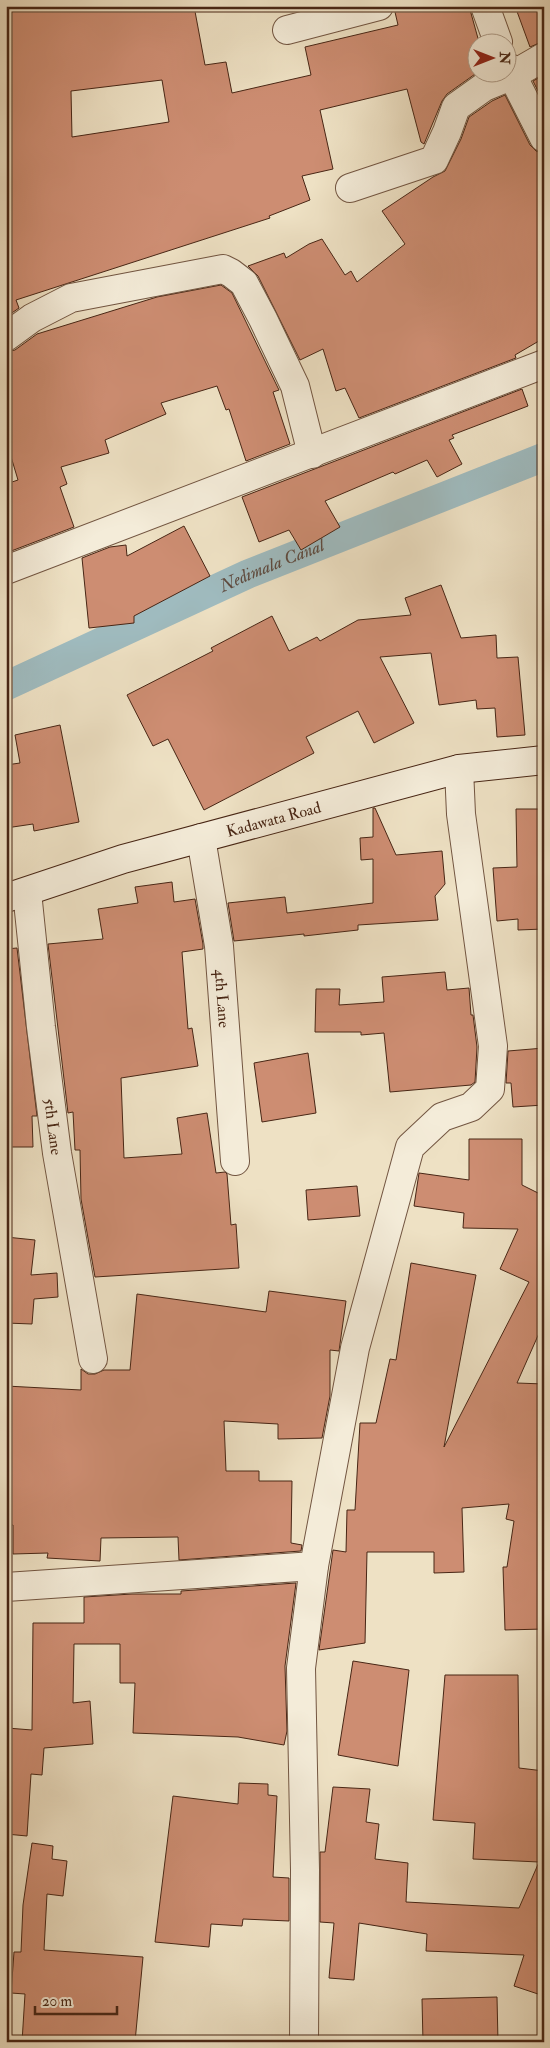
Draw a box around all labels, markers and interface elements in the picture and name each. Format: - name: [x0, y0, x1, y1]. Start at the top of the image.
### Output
- north arrow: [468, 32, 518, 82]
- text: N: [496, 51, 513, 65]
- water label: Nedimala Canal: [215, 533, 329, 598]
- street label: Kadawata Road: [224, 797, 323, 842]
- street label: 4th Lane: [210, 968, 234, 1029]
- street label: 5th Lane: [39, 1097, 66, 1156]
- scale bar: [35, 1983, 118, 2015]
- text: 20 m: [42, 1992, 72, 2011]

